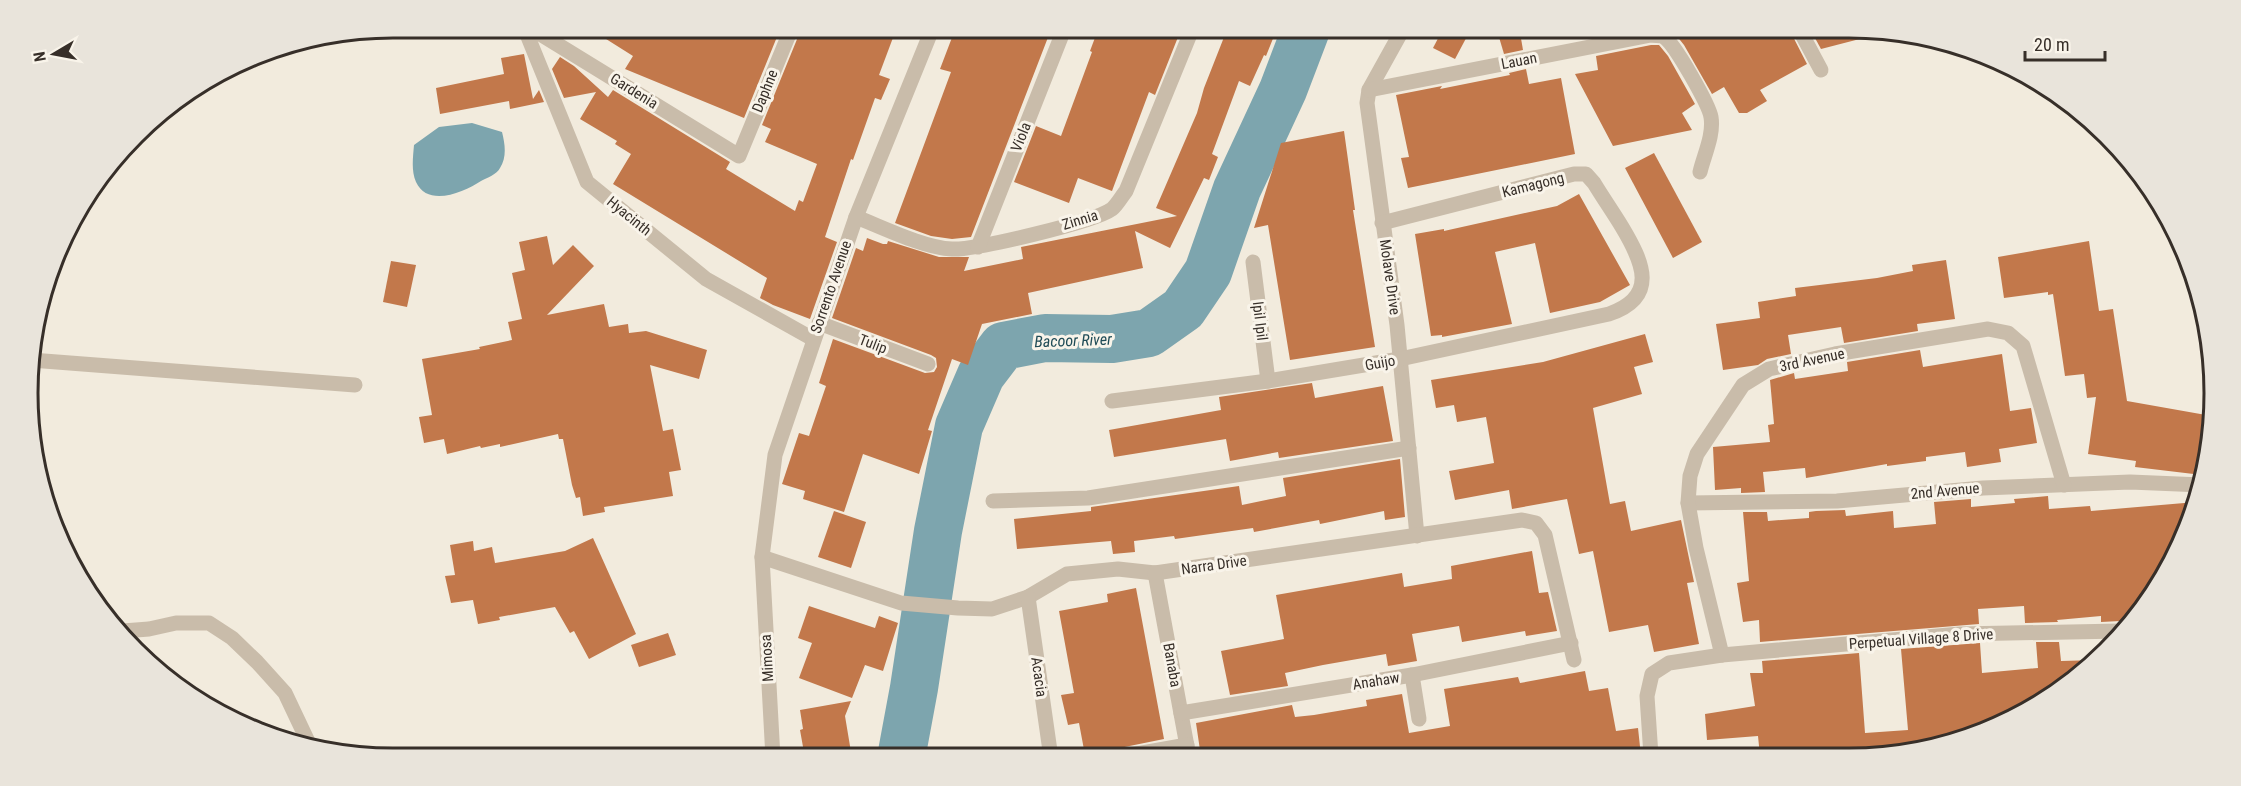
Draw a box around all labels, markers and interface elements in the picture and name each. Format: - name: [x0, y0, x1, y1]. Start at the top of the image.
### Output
- north arrow: [24, 24, 84, 84]
- scale bar: [2025, 24, 2104, 62]
- text: 20 m: [2034, 34, 2069, 55]
- street label: Lauan: [1500, 49, 1538, 73]
- text: N: [30, 50, 50, 63]
- street label: Daphne: [748, 67, 782, 115]
- street label: Gardenia: [607, 69, 661, 113]
- street label: Viola: [1007, 120, 1035, 154]
- street label: Kamagong: [1500, 169, 1566, 201]
- street label: Hyacinth: [603, 193, 655, 239]
- street label: Zinnia: [1060, 206, 1100, 234]
- street label: Sorrento Avenue: [807, 238, 855, 336]
- street label: Molave Drive: [1376, 238, 1404, 316]
- street label: Ipil Ipil: [1249, 300, 1271, 342]
- street label: Tulip: [856, 330, 890, 358]
- water label: Bacoor River: [1034, 330, 1113, 351]
- street label: 3rd Avenue: [1778, 344, 1846, 376]
- street label: Guijo: [1363, 351, 1397, 375]
- street label: 2nd Avenue: [1910, 479, 1980, 503]
- street label: Narra Drive: [1180, 552, 1248, 578]
- street label: Perpetual Village 8 Drive: [1848, 625, 1994, 653]
- street label: Mimosa: [757, 634, 777, 682]
- street label: Banaba: [1159, 642, 1185, 688]
- street label: Acacia: [1027, 656, 1051, 698]
- street label: Anahaw: [1351, 668, 1401, 694]

